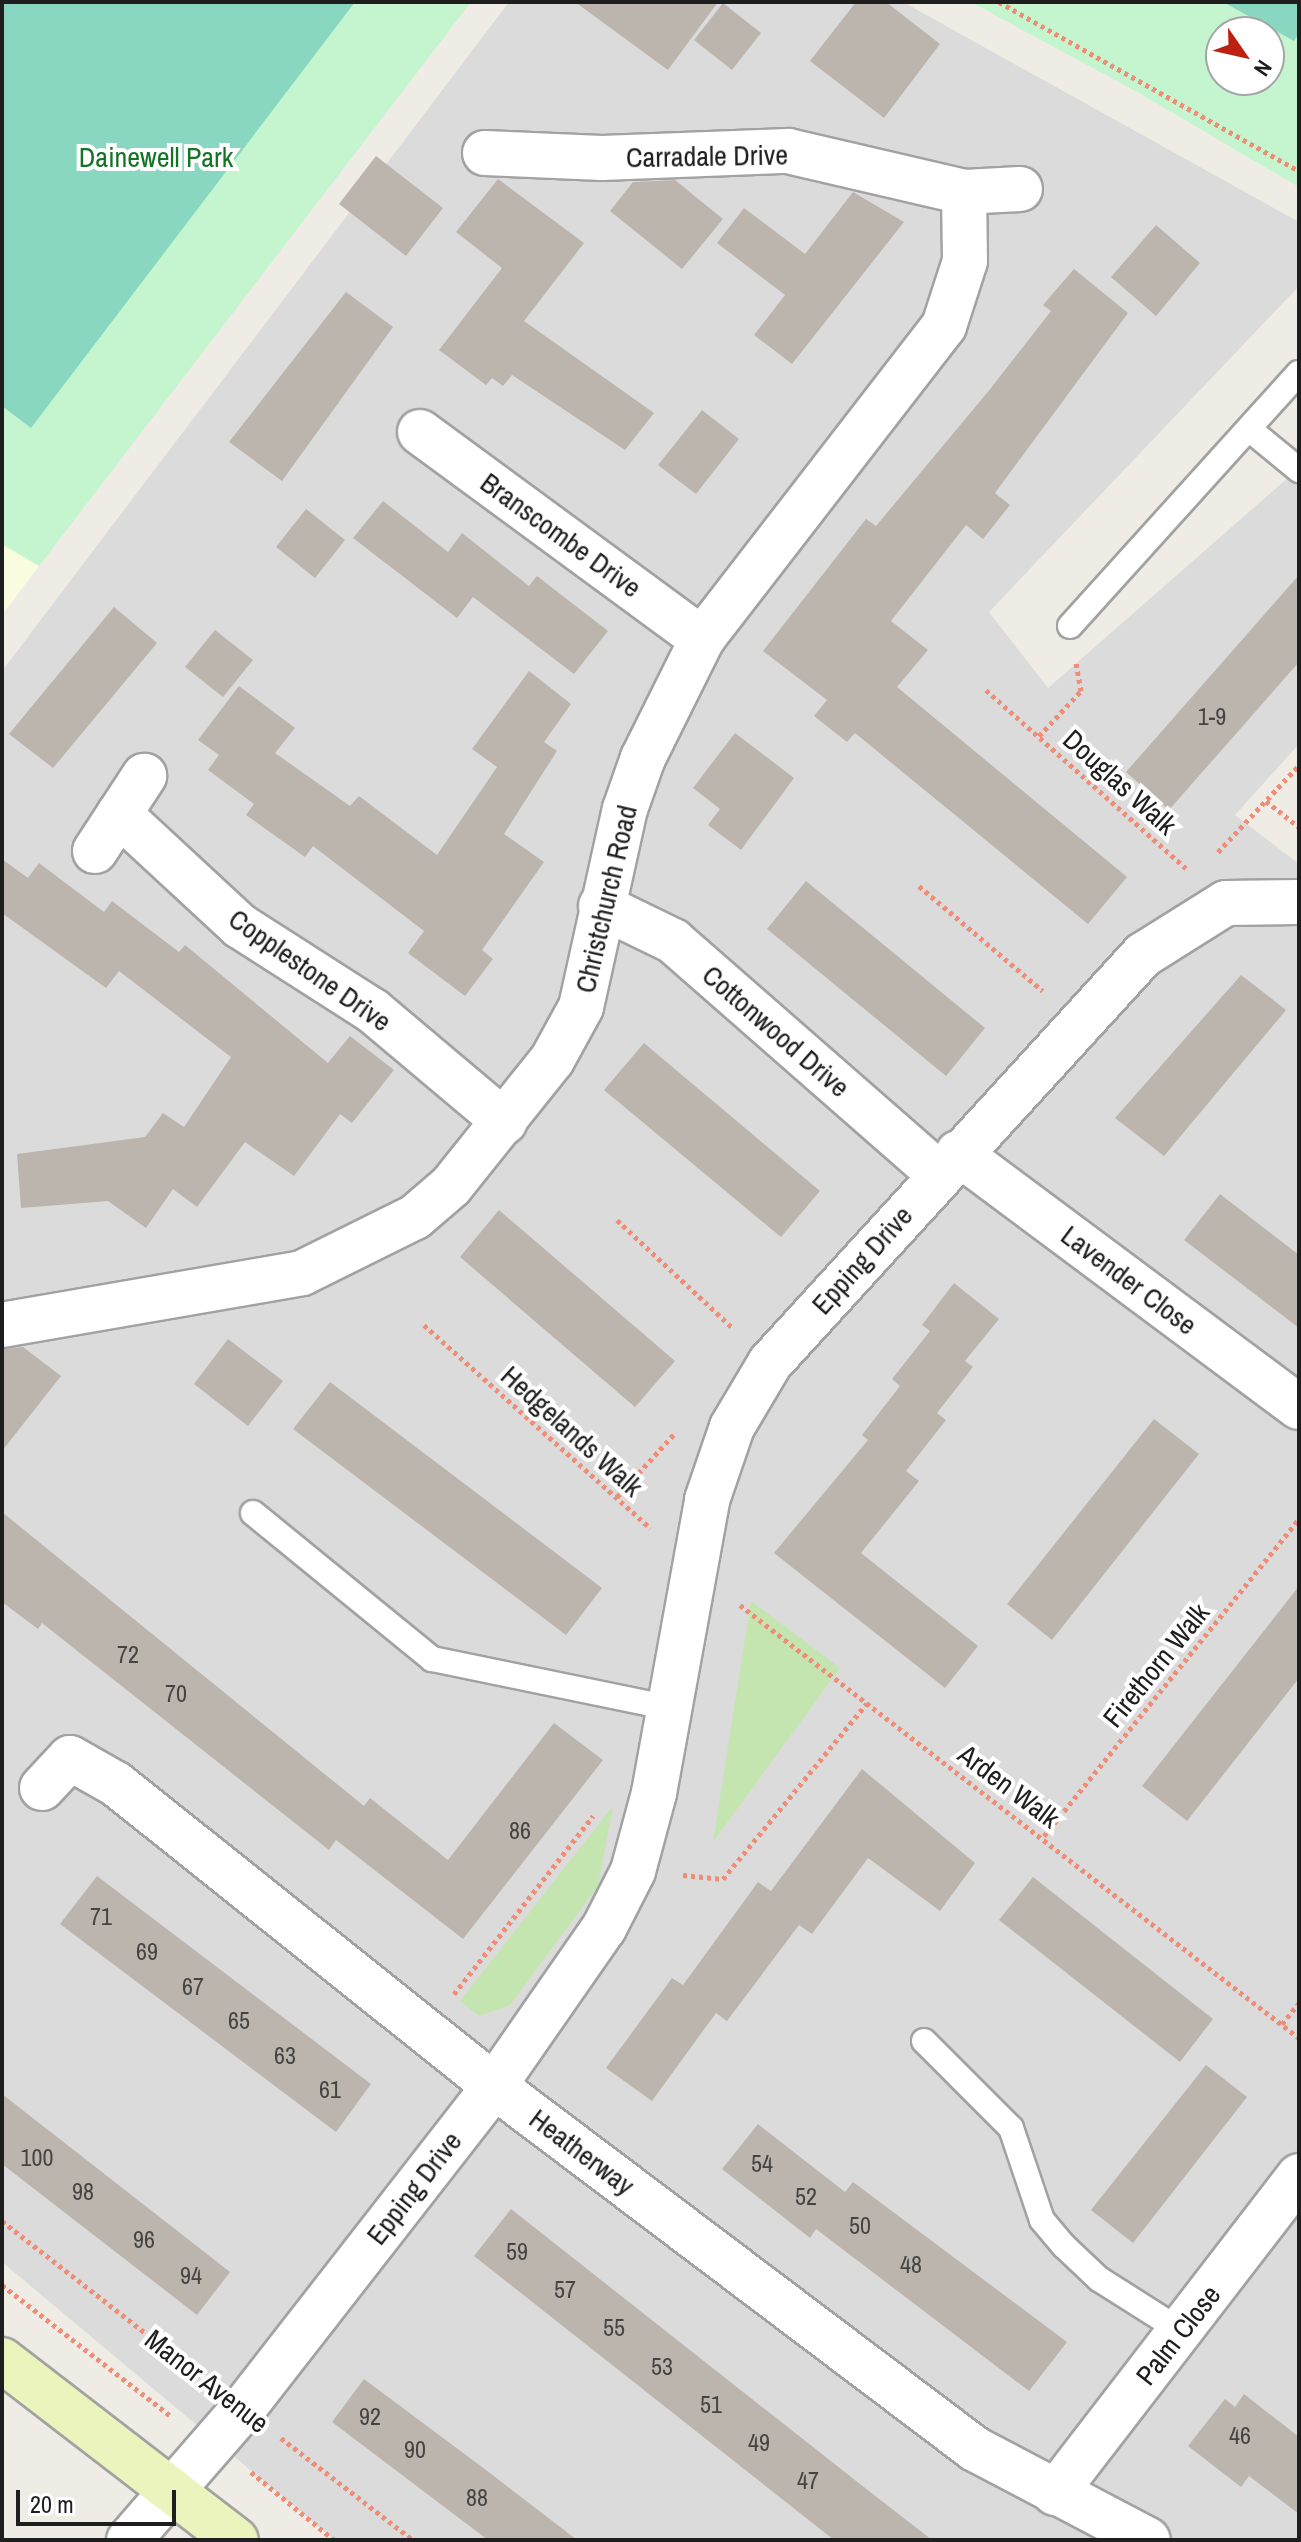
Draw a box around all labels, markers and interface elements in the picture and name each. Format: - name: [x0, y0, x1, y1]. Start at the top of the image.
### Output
- north arrow: [1205, 16, 1285, 96]
- text: N: [1247, 55, 1279, 82]
- street label: Carradale Drive: [626, 138, 788, 174]
- park label: Dainewell Park: [79, 140, 233, 174]
- street label: Branscombe Drive: [474, 466, 648, 604]
- house number: 1-9: [1198, 703, 1226, 731]
- street label: Douglas Walk: [1056, 722, 1184, 842]
- street label: Christchurch Road: [568, 802, 644, 996]
- street label: Copplestone Drive: [222, 902, 398, 1038]
- street label: Cottonwood Drive: [696, 958, 856, 1104]
- street label: Epping Drive: [805, 1199, 919, 1321]
- street label: Lavender Close: [1055, 1218, 1203, 1342]
- street label: Hedgelands Walk: [494, 1359, 650, 1503]
- street label: Firethorn Walk: [1096, 1596, 1216, 1734]
- house number: 72: [117, 1641, 139, 1669]
- house number: 70: [165, 1680, 187, 1708]
- street label: Arden Walk: [952, 1737, 1066, 1835]
- house number: 86: [509, 1817, 531, 1845]
- house number: 71: [90, 1903, 112, 1931]
- house number: 69: [136, 1938, 158, 1966]
- house number: 67: [182, 1973, 204, 2001]
- house number: 65: [228, 2007, 250, 2035]
- house number: 63: [274, 2042, 296, 2070]
- house number: 61: [319, 2076, 341, 2104]
- street label: Heatherway: [523, 2102, 641, 2202]
- street label: Epping Drive: [360, 2125, 468, 2251]
- house number: 100: [21, 2144, 53, 2172]
- house number: 54: [751, 2150, 773, 2178]
- house number: 98: [72, 2178, 94, 2206]
- house number: 52: [795, 2183, 817, 2211]
- house number: 50: [849, 2212, 871, 2240]
- house number: 96: [133, 2226, 155, 2254]
- house number: 59: [506, 2238, 528, 2266]
- house number: 48: [900, 2251, 922, 2279]
- house number: 94: [180, 2262, 202, 2290]
- house number: 57: [554, 2276, 576, 2304]
- street label: Palm Close: [1129, 2278, 1227, 2392]
- house number: 55: [603, 2314, 625, 2342]
- street label: Manor Avenue: [138, 2322, 276, 2440]
- house number: 53: [651, 2353, 673, 2381]
- house number: 51: [700, 2391, 722, 2419]
- house number: 92: [359, 2403, 381, 2431]
- house number: 46: [1229, 2422, 1251, 2450]
- house number: 49: [748, 2429, 770, 2457]
- house number: 90: [404, 2436, 426, 2464]
- house number: 47: [797, 2467, 819, 2495]
- scale bar: [20, 2474, 180, 2524]
- house number: 88: [466, 2484, 488, 2512]
- text: 20 m: [30, 2488, 74, 2520]

